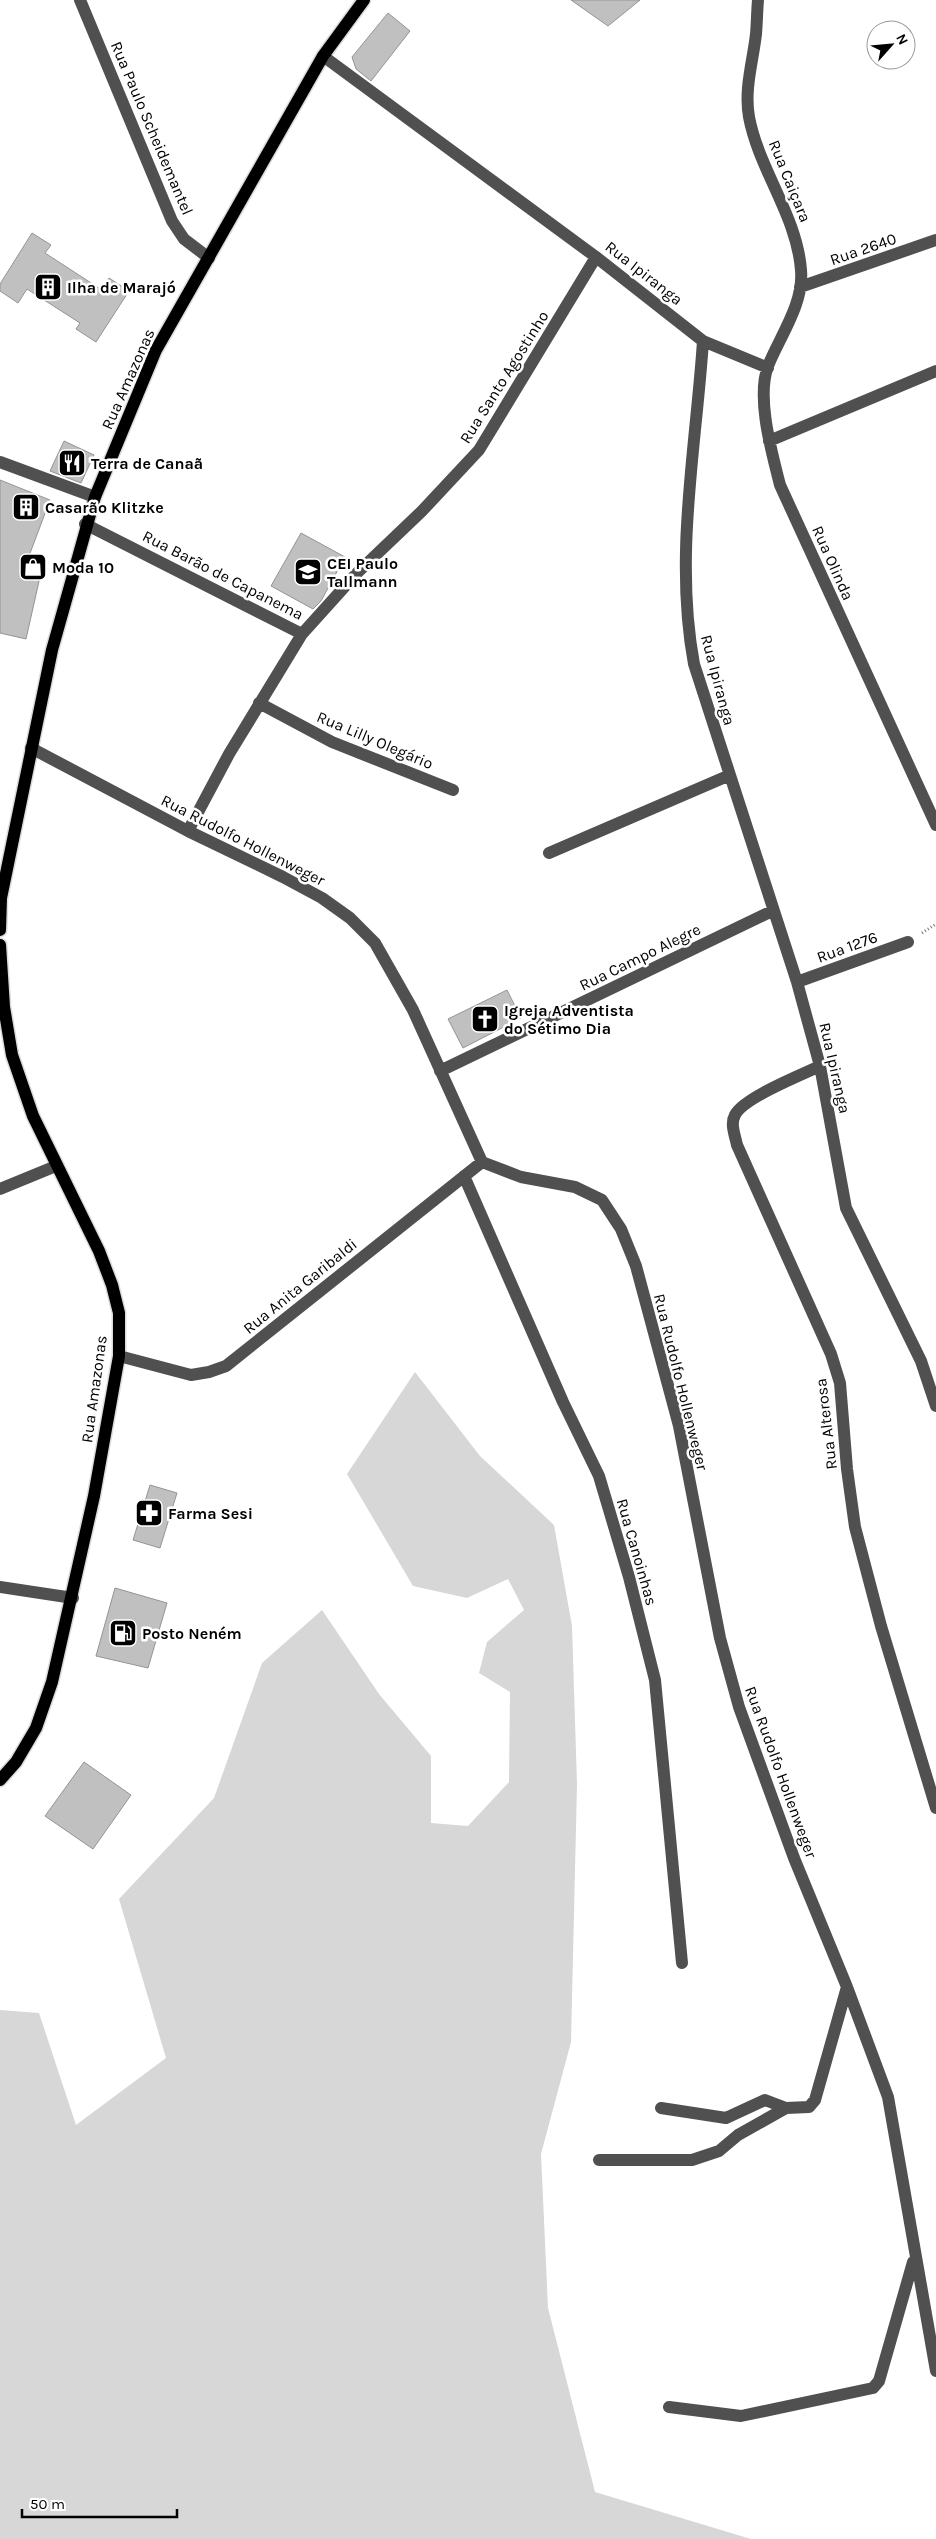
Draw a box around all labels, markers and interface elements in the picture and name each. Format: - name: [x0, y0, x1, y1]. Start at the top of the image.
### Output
- north arrow: [866, 20, 916, 70]
- text: N: [892, 31, 912, 48]
- street label: Rua Paulo Scheidemantel: [107, 38, 197, 218]
- street label: Rua Caiçara: [765, 137, 815, 225]
- street label: Rua 2640: [827, 229, 899, 269]
- street label: Rua Ipiranga: [602, 237, 686, 309]
- building icon: Ilha de Marajó: [33, 272, 63, 302]
- place label: Ilha de Marajó: [67, 278, 176, 297]
- street label: Rua Santo Agostinho: [455, 307, 553, 447]
- street label: Rua Amazonas: [97, 326, 159, 432]
- restaurant icon: Terra de Canaã: [57, 448, 87, 478]
- place label: Terra de Canaã: [91, 454, 203, 473]
- building icon: Casarão Klitzke: [11, 492, 41, 522]
- place label: Casarão Klitzke: [45, 498, 164, 517]
- street label: Rua Olinda: [808, 523, 858, 603]
- street label: Rua Barão de Capanema: [139, 526, 307, 624]
- shop icon: Moda 10: [18, 552, 48, 582]
- place label: CEI Paulo Tallmann: [327, 554, 398, 591]
- school or university icon: CEI Paulo Tallmann: [293, 557, 323, 587]
- place label: Moda 10: [52, 558, 114, 577]
- street label: Rua Ipiranga: [697, 633, 739, 727]
- street label: Rua Lilly Olegário: [314, 707, 436, 773]
- street label: Rua Rudolfo Hollenweger: [158, 790, 328, 890]
- street label: Rua Campo Alegre: [576, 919, 704, 995]
- street label: Rua 1276: [814, 927, 880, 967]
- place label: Igreja Adventista do Sétimo Dia: [504, 1001, 634, 1038]
- church icon: Igreja Adventista do Sétimo Dia: [470, 1004, 500, 1034]
- street label: Rua Ipiranga: [815, 1021, 855, 1115]
- street label: Rua Anita Garibaldi: [239, 1234, 361, 1338]
- street label: Rua Rudolfo Hollenweger: [650, 1292, 712, 1473]
- street label: Rua Amazonas: [77, 1334, 111, 1444]
- street label: Rua Alterosa: [811, 1377, 841, 1471]
- street label: Rua Canoinhas: [613, 1496, 661, 1608]
- pharmacy icon: Farma Sesi: [134, 1498, 164, 1528]
- place label: Farma Sesi: [168, 1504, 253, 1523]
- fuel station icon: Posto Neném: [108, 1618, 138, 1648]
- place label: Posto Neném: [142, 1624, 242, 1643]
- street label: Rua Rudolfo Hollenweger: [741, 1684, 821, 1861]
- scale bar: [22, 2486, 178, 2518]
- text: 50 m: [30, 2495, 65, 2513]

